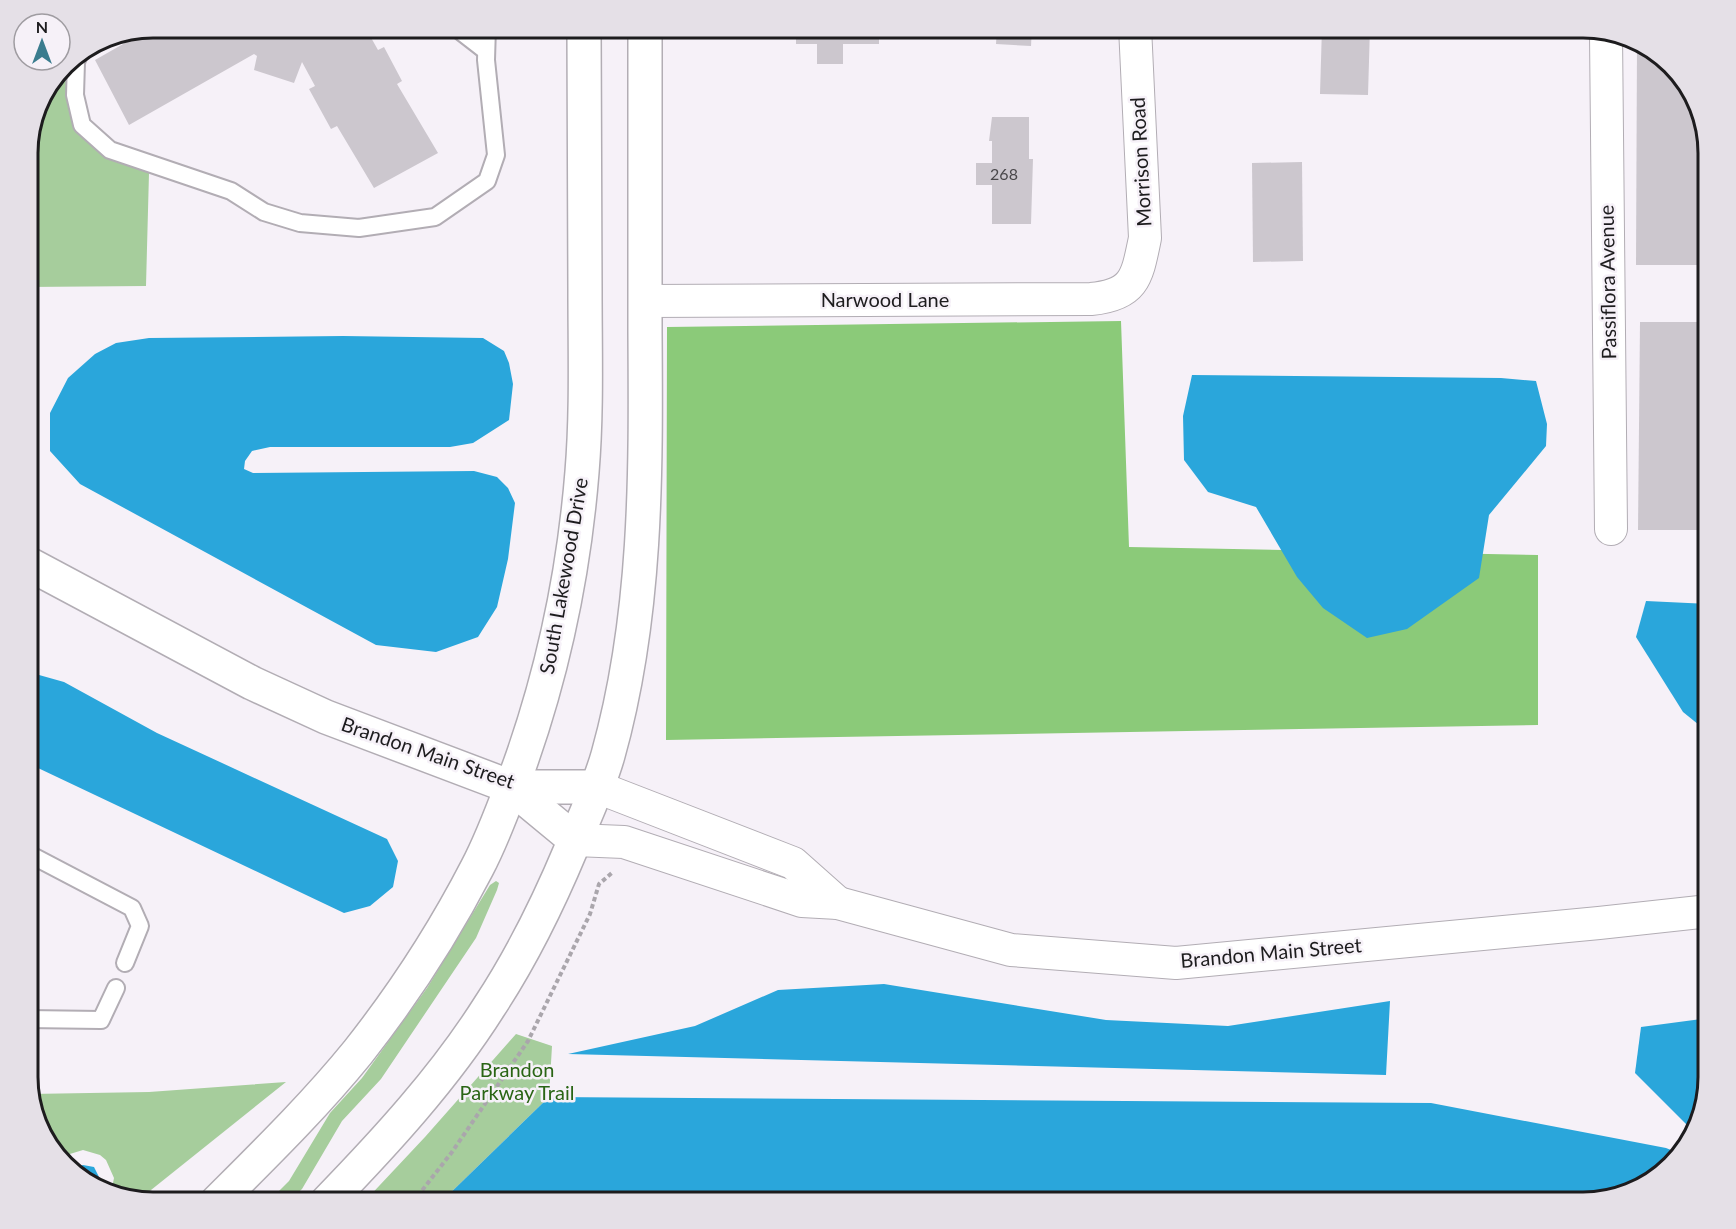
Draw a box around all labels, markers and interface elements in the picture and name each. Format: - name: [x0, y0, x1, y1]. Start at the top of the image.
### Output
- north arrow: [12, 12, 72, 72]
- text: N: [36, 17, 48, 36]
- street label: Morrison Road: [1125, 97, 1155, 227]
- house number: 268: [990, 164, 1018, 183]
- street label: Passiflora Avenue: [1594, 205, 1620, 360]
- street label: Narwood Lane: [821, 287, 949, 311]
- street label: South Lakewood Drive: [534, 476, 592, 676]
- street label: Brandon Main Street: [339, 711, 518, 793]
- street label: Brandon Main Street: [1179, 932, 1362, 972]
- park label: Brandon Parkway Trail: [460, 1057, 574, 1104]

